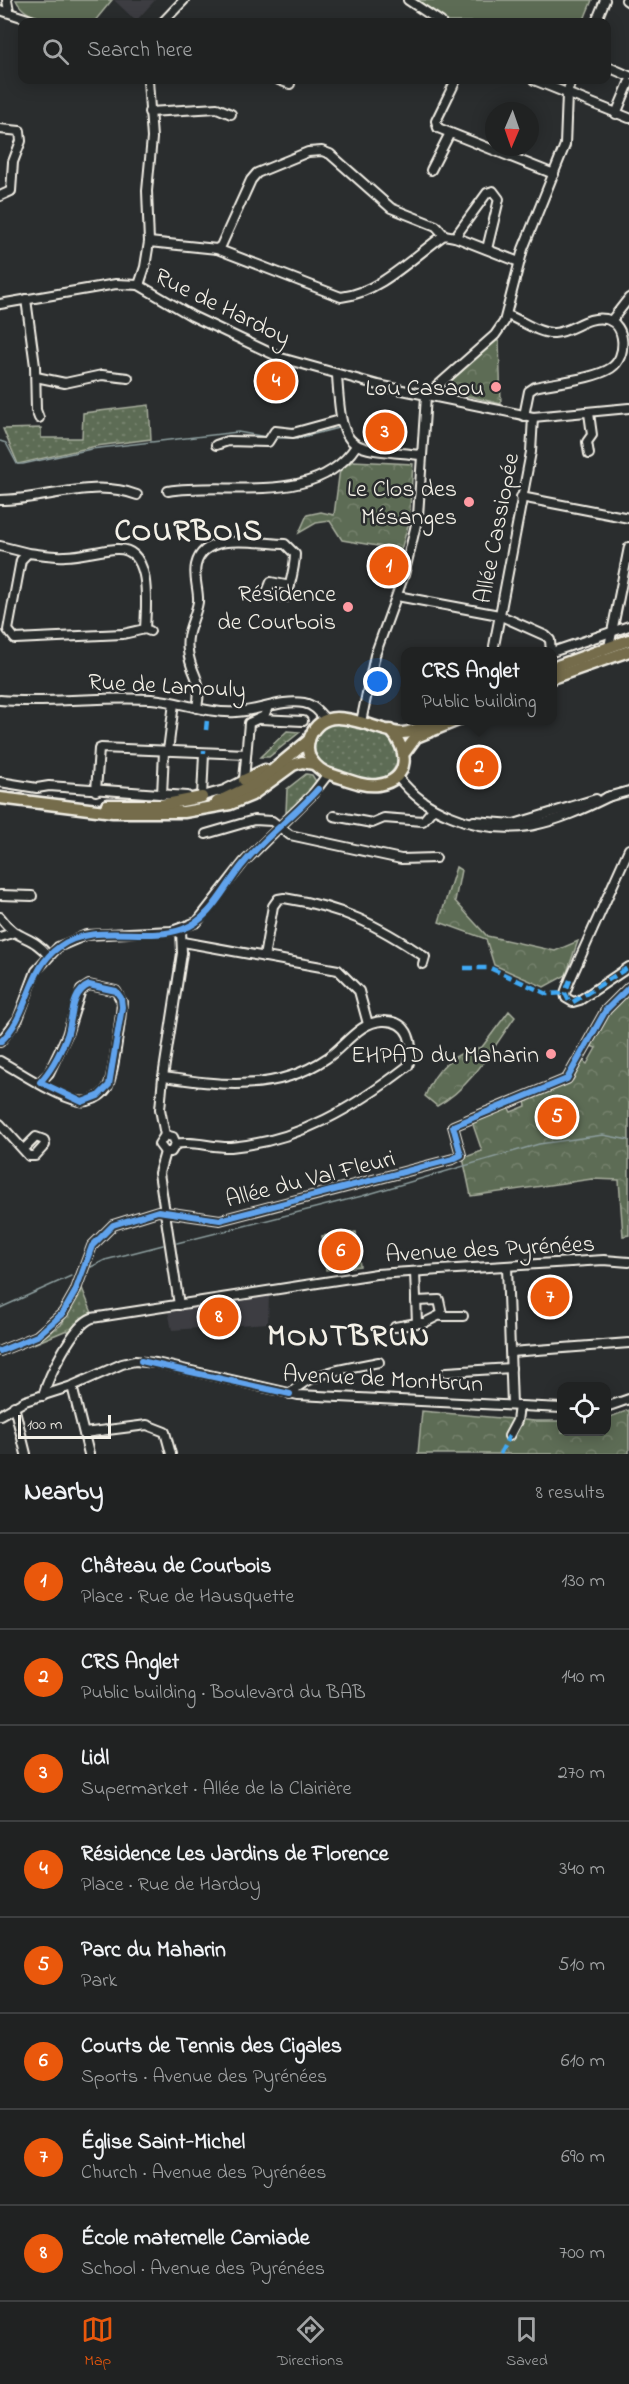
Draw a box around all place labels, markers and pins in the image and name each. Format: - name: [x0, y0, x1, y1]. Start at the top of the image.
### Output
- pin: 4: [256, 358, 296, 404]
- place label: Lou Casaou: [366, 372, 484, 407]
- marker: Lou Casaou: [489, 380, 503, 394]
- pin: 3: [366, 410, 404, 454]
- place label: Le Clos des Mésanges: [347, 473, 457, 536]
- marker: Le Clos des Mésanges: [462, 495, 476, 509]
- pin: 1: [370, 544, 408, 588]
- place label: Résidence de Courbois: [217, 578, 336, 641]
- marker: Résidence de Courbois: [341, 600, 355, 614]
- pin: 2: [460, 744, 498, 789]
- place label: EHPAD du Maharin: [351, 1039, 539, 1074]
- marker: EHPAD du Maharin: [544, 1047, 558, 1061]
- pin: 5: [538, 1094, 576, 1140]
- pin: 6: [322, 1228, 360, 1274]
- pin: 7: [530, 1274, 570, 1320]
- pin: 8: [200, 1294, 238, 1340]

